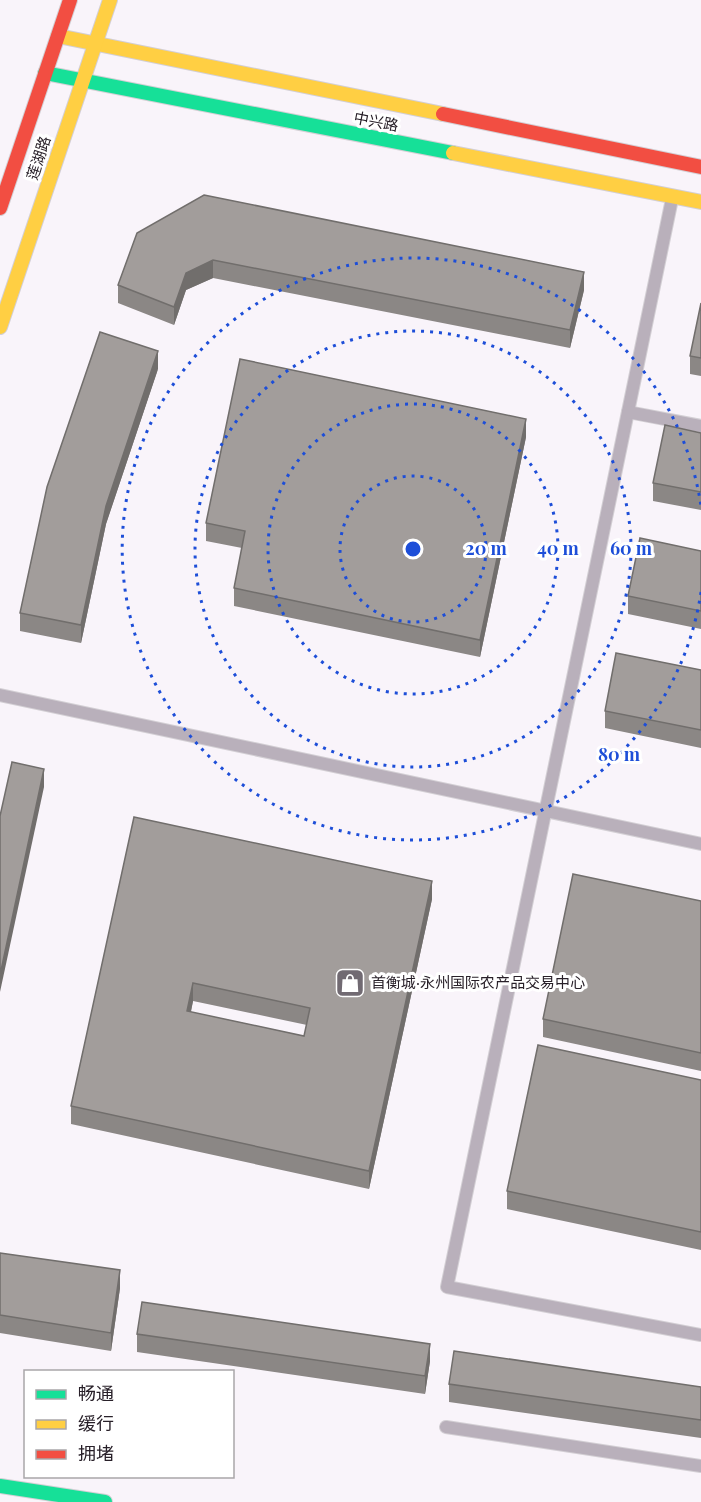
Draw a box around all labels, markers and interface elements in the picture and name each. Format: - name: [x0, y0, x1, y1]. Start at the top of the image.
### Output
- street label: 中兴路: [352, 107, 400, 135]
- street label: 莲湖路: [22, 133, 55, 182]
- text: 20 m: [465, 536, 507, 560]
- text: 40 m: [537, 536, 580, 560]
- text: 60 m: [610, 536, 653, 560]
- centre of rings: [403, 539, 423, 559]
- text: 80 m: [598, 742, 641, 766]
- shop icon: 首衡城·永州国际农产品交易中心: [334, 967, 366, 999]
- place label: 首衡城·永州国际农产品交易中心: [371, 972, 585, 992]
- legend: [24, 1370, 234, 1478]
- text: 畅通: [78, 1381, 114, 1405]
- text: 缓行: [78, 1411, 114, 1435]
- text: 拥堵: [78, 1441, 114, 1465]

